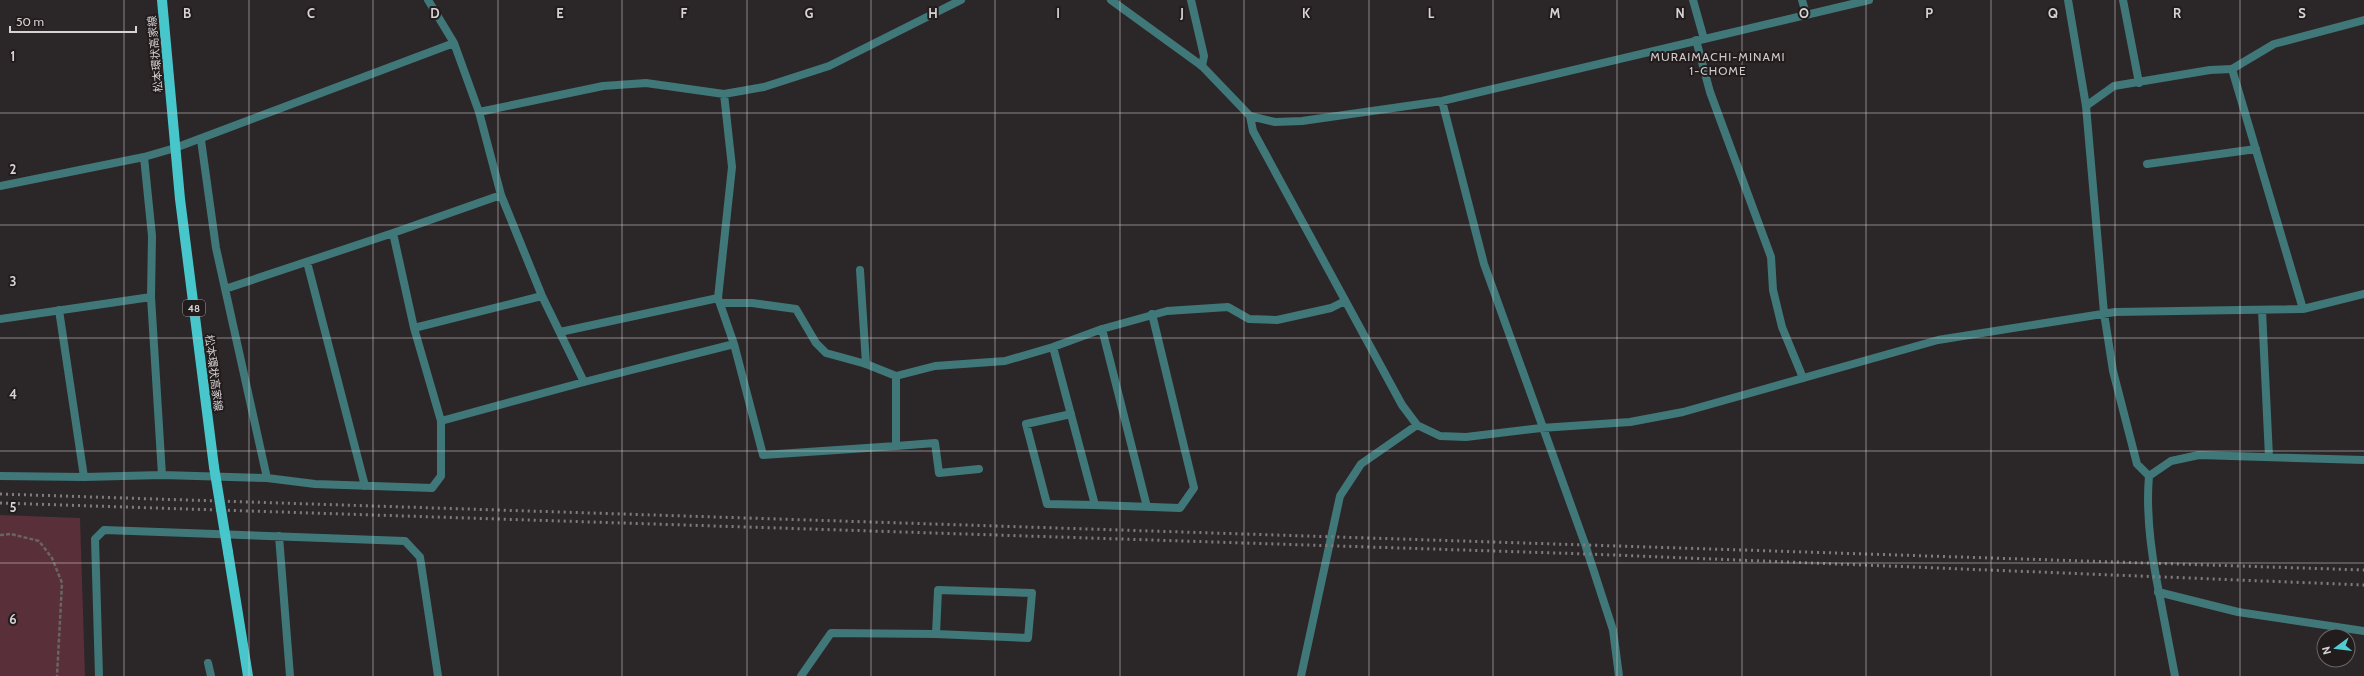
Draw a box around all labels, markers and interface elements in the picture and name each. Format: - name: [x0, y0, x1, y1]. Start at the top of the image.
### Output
- text: B: [183, 5, 191, 21]
- text: C: [307, 5, 315, 21]
- text: D: [430, 5, 440, 21]
- text: E: [556, 5, 564, 21]
- text: F: [681, 5, 688, 21]
- text: G: [805, 5, 814, 21]
- text: H: [928, 5, 938, 21]
- text: I: [1056, 5, 1060, 21]
- text: J: [1179, 5, 1184, 21]
- text: K: [1302, 5, 1311, 21]
- text: L: [1428, 5, 1435, 21]
- text: M: [1550, 5, 1561, 21]
- text: N: [1675, 5, 1685, 21]
- text: O: [1799, 5, 1809, 21]
- text: P: [1925, 5, 1933, 21]
- text: Q: [2048, 5, 2058, 21]
- text: R: [2173, 5, 2181, 21]
- text: S: [2298, 5, 2306, 21]
- scale bar: [10, 8, 136, 34]
- text: 50 m: [16, 14, 44, 29]
- street label: 松本環状高家線: [145, 15, 165, 93]
- text: 1: [11, 48, 15, 64]
- district label: MURAIMACHI-MINAMI 1-CHOME: [1650, 49, 1786, 78]
- text: 2: [10, 161, 17, 177]
- text: 3: [9, 273, 17, 289]
- road number: 48: [183, 300, 205, 316]
- street label: 松本環状高家線: [202, 334, 226, 412]
- text: 4: [9, 386, 17, 402]
- text: 5: [10, 499, 17, 515]
- text: 6: [9, 611, 17, 627]
- north arrow: [2316, 628, 2356, 668]
- text: N: [2319, 645, 2334, 656]

